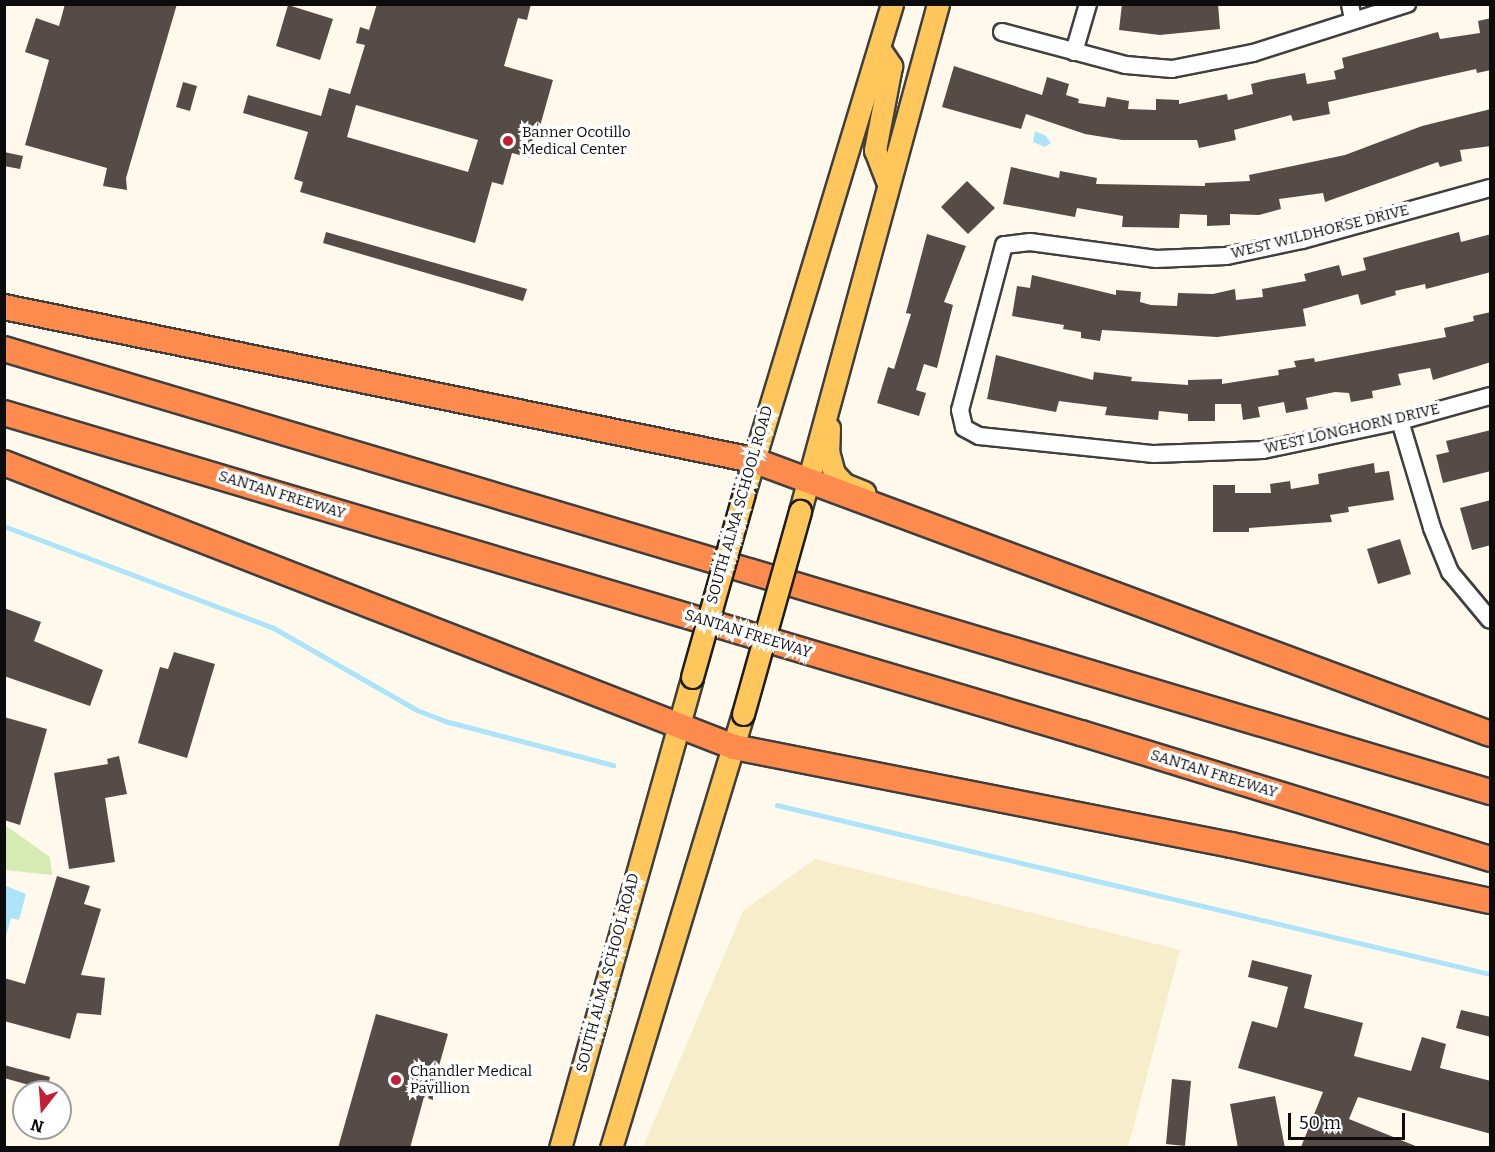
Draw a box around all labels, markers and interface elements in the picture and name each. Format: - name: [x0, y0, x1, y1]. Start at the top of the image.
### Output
- place label: Banner Ocotillo Medical Center: [522, 123, 631, 158]
- marker: Banner Ocotillo Medical Center: [499, 132, 517, 150]
- street label: WEST WILDHORSE DRIVE: [1229, 201, 1411, 263]
- street label: WEST LONGHORN DRIVE: [1263, 400, 1441, 458]
- street label: SOUTH ALMA SCHOOL ROAD: [703, 404, 777, 606]
- street label: SANTAN FREEWAY: [216, 467, 348, 523]
- street label: SANTAN FREEWAY: [682, 606, 814, 662]
- street label: SANTAN FREEWAY: [1148, 746, 1280, 802]
- street label: SOUTH ALMA SCHOOL ROAD: [573, 871, 643, 1075]
- place label: Chandler Medical Pavillion: [410, 1062, 532, 1097]
- marker: Chandler Medical Pavillion: [387, 1071, 405, 1089]
- north arrow: [12, 1080, 72, 1140]
- scale bar: [1291, 1101, 1408, 1139]
- text: 50 m: [1299, 1112, 1341, 1134]
- text: N: [28, 1115, 46, 1137]

